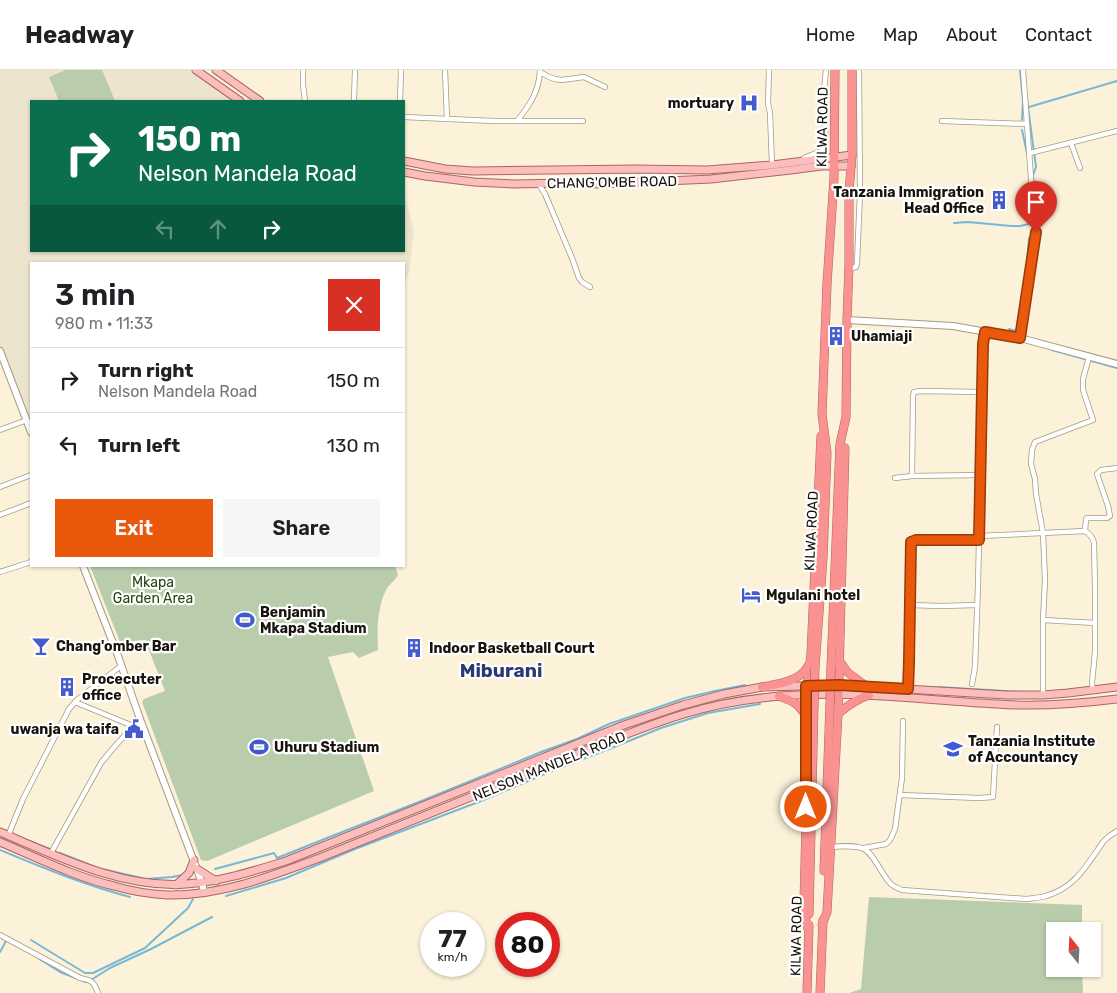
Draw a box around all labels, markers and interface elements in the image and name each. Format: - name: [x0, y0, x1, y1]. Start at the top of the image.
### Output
- text: Headway: [25, 21, 134, 49]
- text: Home: [806, 24, 855, 46]
- text: Map: [883, 24, 918, 46]
- text: About: [946, 24, 997, 46]
- text: Contact: [1025, 24, 1092, 46]
- street label: KILWA ROAD: [813, 87, 832, 167]
- hospital icon: mortuary: [738, 92, 760, 114]
- place label: mortuary: [668, 95, 735, 112]
- text: 150 m: [138, 118, 241, 160]
- icon: right: [55, 120, 120, 185]
- text: Nelson Mandela Road: [138, 160, 357, 187]
- street label: CHANG'OMBE ROAD: [547, 173, 677, 192]
- pin: [1015, 181, 1057, 232]
- place label: Tanzania Immigration Head Office: [833, 184, 984, 217]
- icon: arrive: [1022, 188, 1050, 216]
- building icon: Tanzania Immigration Head Office: [988, 189, 1010, 211]
- icon: left: [151, 215, 179, 243]
- icon: ahead: [204, 215, 232, 243]
- icon: right: [257, 215, 285, 243]
- text: 3 min: [55, 277, 135, 313]
- button: close: [328, 279, 380, 331]
- text: 980 m · 11:33: [55, 314, 153, 333]
- building icon: Uhamiaji: [825, 325, 847, 347]
- place label: Uhamiaji: [851, 328, 912, 345]
- text: Turn right: [98, 359, 193, 382]
- icon: right: [55, 366, 83, 394]
- text: 150 m: [327, 369, 380, 392]
- text: Nelson Mandela Road: [98, 382, 257, 401]
- icon: left: [55, 431, 83, 459]
- text: Turn left: [98, 434, 180, 457]
- text: 130 m: [327, 434, 380, 457]
- street label: KILWA ROAD: [801, 491, 822, 572]
- button: Exit: [55, 499, 213, 557]
- button: Share: [223, 499, 380, 557]
- park label: Mkapa Garden Area: [113, 574, 193, 607]
- hotel icon: Mgulani hotel: [740, 584, 762, 606]
- place label: Mgulani hotel: [766, 587, 860, 604]
- place label: Benjamin Mkapa Stadium: [260, 604, 367, 637]
- sports icon: Benjamin Mkapa Stadium: [234, 609, 256, 631]
- bar icon: Chang'omber Bar: [30, 635, 52, 657]
- building icon: Indoor Basketball Court: [403, 637, 425, 659]
- place label: Chang'omber Bar: [56, 638, 177, 655]
- place label: Indoor Basketball Court: [429, 640, 595, 657]
- district label: Miburani: [460, 659, 542, 682]
- place label: Procecuter office: [82, 671, 162, 704]
- building icon: Procecuter office: [56, 676, 78, 698]
- public building icon: uwanja wa taifa: [123, 718, 145, 740]
- place label: uwanja wa taifa: [10, 721, 119, 738]
- street label: NELSON MANDELA ROAD: [470, 728, 628, 805]
- place label: Tanzania Institute of Accountancy: [968, 733, 1095, 766]
- sports icon: Uhuru Stadium: [248, 736, 270, 758]
- school or university icon: Tanzania Institute of Accountancy: [942, 738, 964, 760]
- place label: Uhuru Stadium: [274, 739, 379, 756]
- position arrow: [779, 780, 831, 832]
- street label: KILWA ROAD: [787, 896, 806, 976]
- speed limit sign: 80: [495, 912, 560, 977]
- north arrow: [1046, 922, 1101, 978]
- map controls: [1046, 922, 1101, 977]
- text: 77: [438, 924, 467, 953]
- text: km/h: [438, 950, 467, 964]

